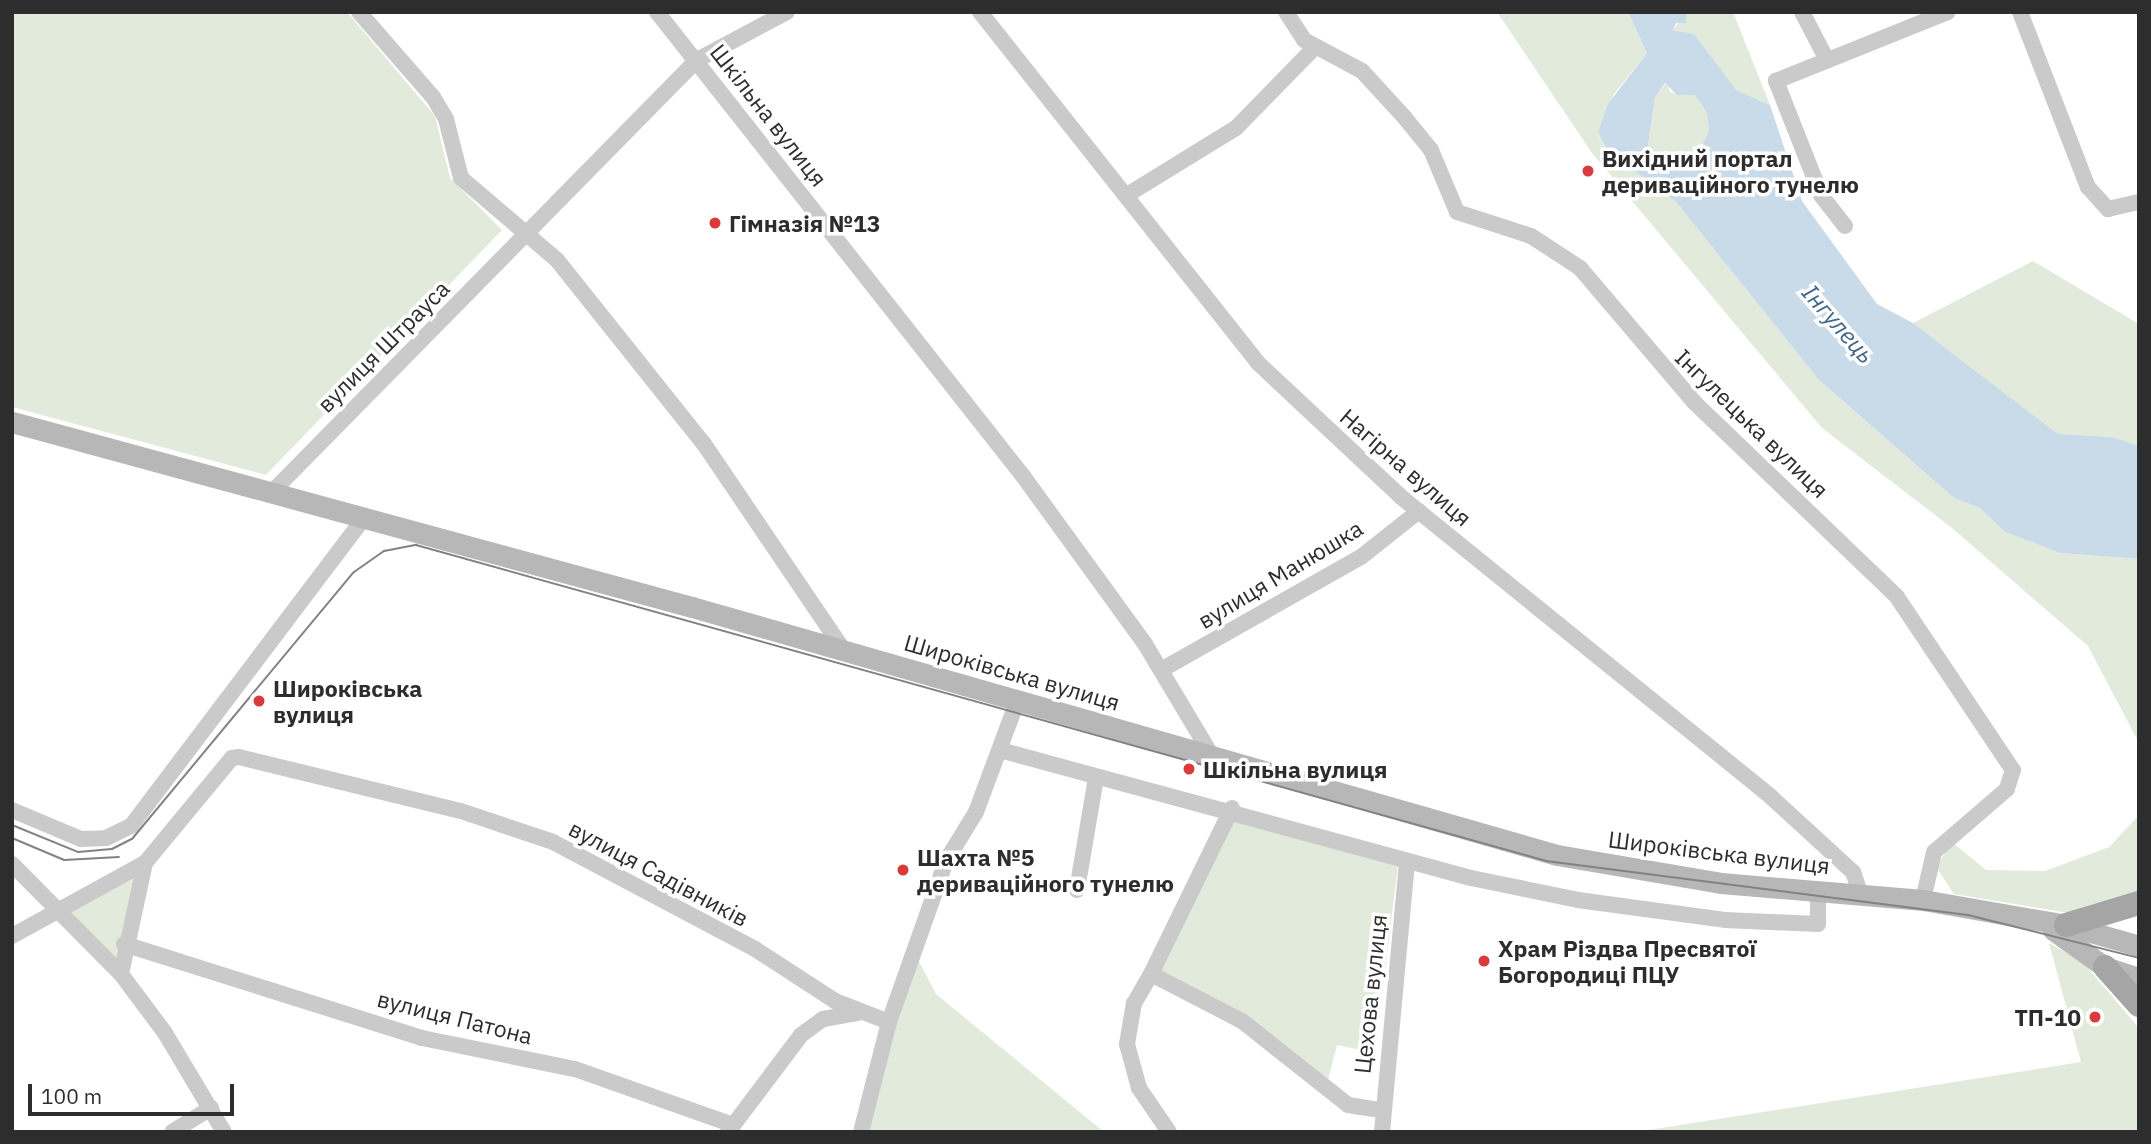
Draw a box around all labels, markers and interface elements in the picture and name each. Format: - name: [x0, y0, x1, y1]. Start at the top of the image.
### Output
- street label: Шкільна вулиця: [705, 38, 833, 192]
- place label: Вихідний портал дериваційного тунелю: [1602, 144, 1859, 198]
- marker: Вихідний портал дериваційного тунелю: [1580, 163, 1596, 179]
- place label: Гімназія №13: [729, 209, 881, 237]
- marker: Гімназія №13: [707, 215, 723, 231]
- street label: вулиця Штрауса: [311, 274, 455, 418]
- water label: Інгулець: [1796, 279, 1880, 369]
- street label: Інгулецька вулиця: [1670, 343, 1834, 503]
- street label: Нагірна вулиця: [1335, 402, 1477, 532]
- street label: вулиця Манюшка: [1193, 514, 1367, 634]
- street label: Широківська вулиця: [901, 628, 1123, 716]
- place label: Широківська вулиця: [273, 674, 422, 728]
- marker: Широківська вулиця: [251, 693, 267, 709]
- place label: Шкільна вулиця: [1203, 755, 1387, 783]
- marker: Шкільна вулиця: [1181, 761, 1197, 777]
- street label: вулиця Садівників: [564, 814, 754, 932]
- street label: Широківська вулиця: [1607, 825, 1831, 879]
- place label: Шахта №5 дериваційного тунелю: [917, 843, 1174, 897]
- marker: Шахта №5 дериваційного тунелю: [895, 862, 911, 878]
- street label: Цехова вулиця: [1348, 913, 1392, 1075]
- place label: Храм Різдва Пресвятої Богородиці ПЦУ: [1498, 934, 1756, 988]
- marker: Храм Різдва Пресвятої Богородиці ПЦУ: [1476, 953, 1492, 969]
- street label: вулиця Патона: [375, 984, 535, 1050]
- place label: ТП-10: [2014, 1003, 2081, 1031]
- marker: ТП-10: [2087, 1009, 2103, 1025]
- scale bar: [32, 1070, 238, 1114]
- text: 100 m: [41, 1082, 102, 1110]

